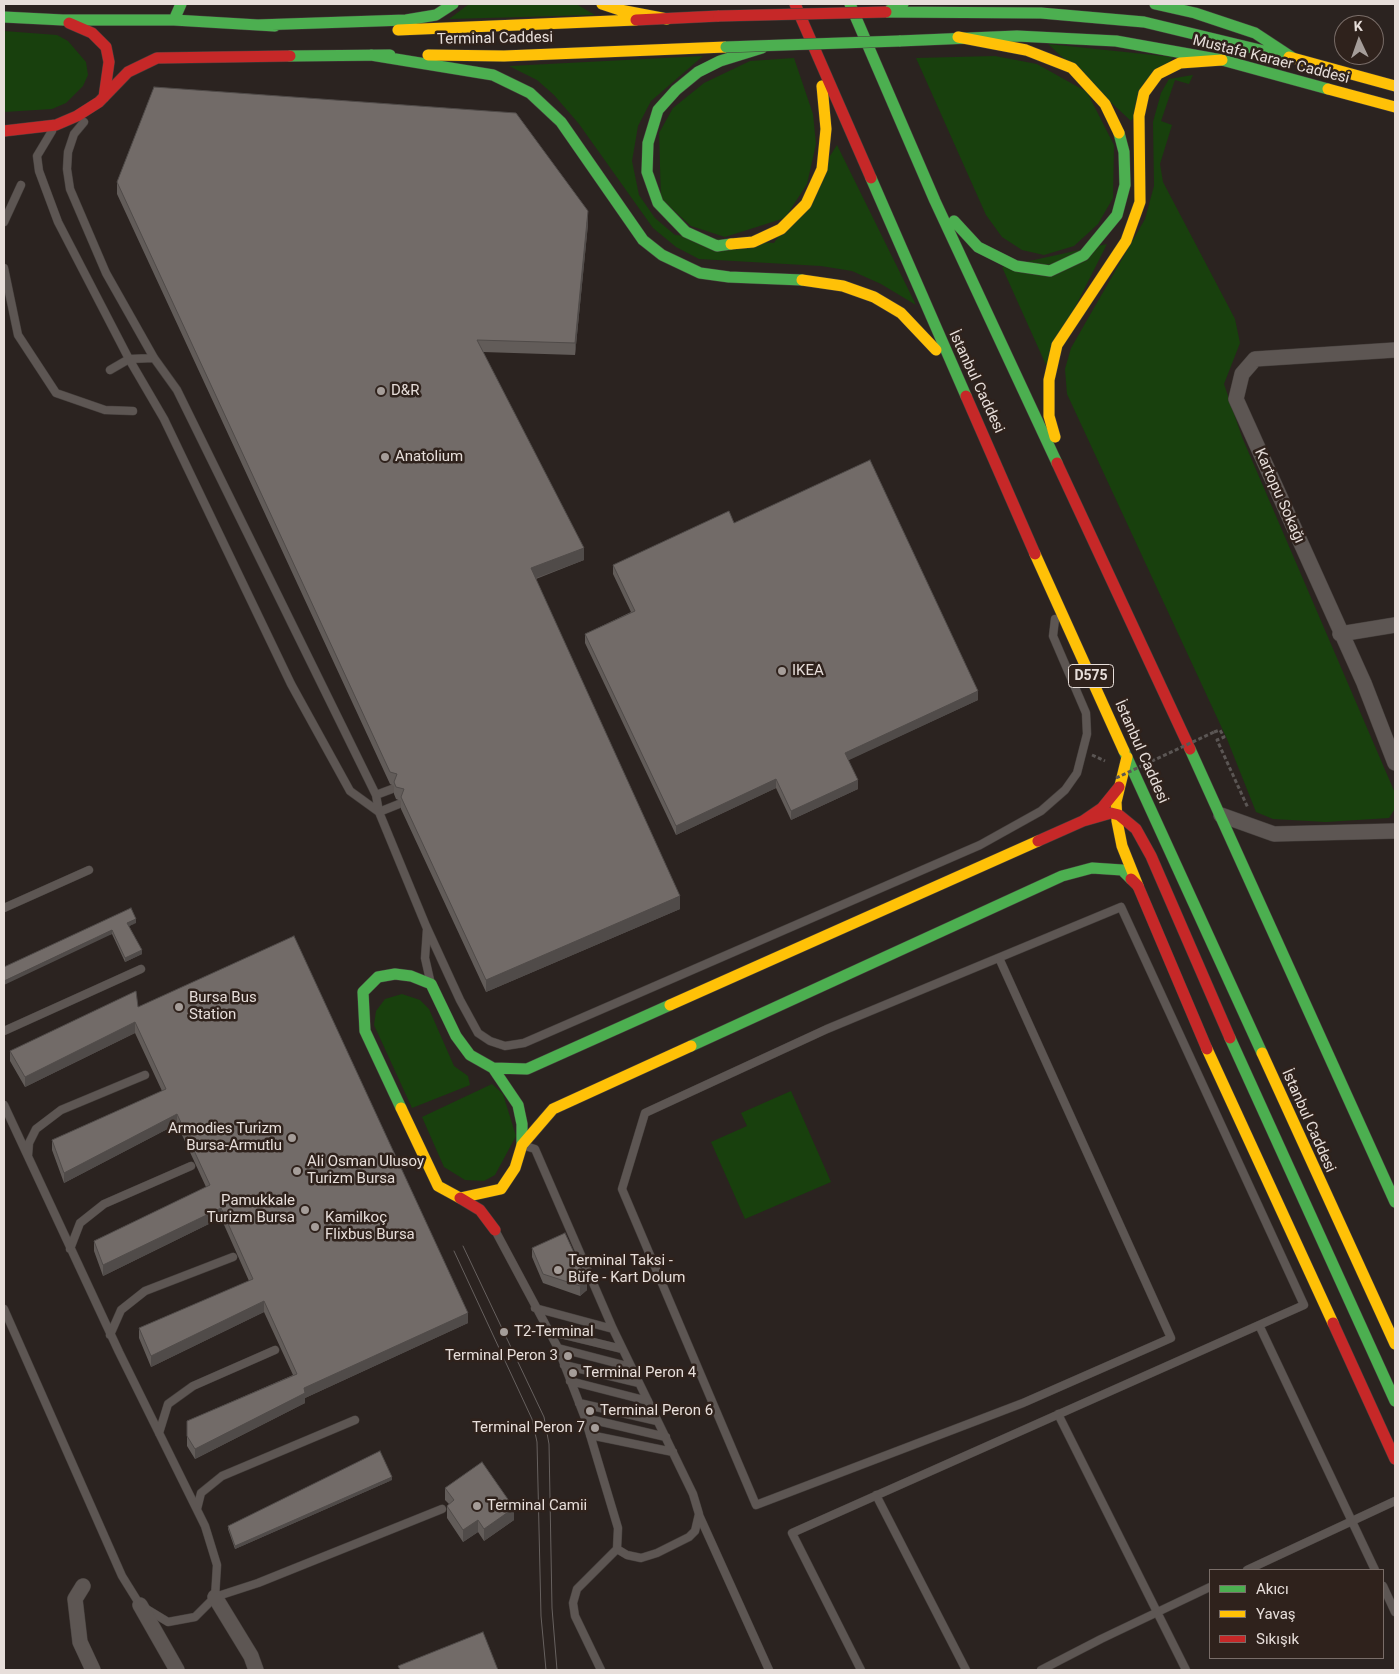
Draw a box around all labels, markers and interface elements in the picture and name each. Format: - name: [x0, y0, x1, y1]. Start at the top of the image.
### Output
- north arrow: [1334, 15, 1384, 65]
- text: K: [1353, 18, 1363, 34]
- street label: Terminal Caddesi: [437, 29, 553, 49]
- street label: Mustafa Karaer Caddesi: [1191, 32, 1351, 88]
- street label: İstanbul Caddesi: [944, 328, 1008, 436]
- place label: D&R: [391, 382, 419, 400]
- marker: D&R: [375, 385, 387, 397]
- street label: Kartopu Sokağı: [1250, 446, 1308, 546]
- place label: Anatolium: [395, 448, 463, 466]
- marker: Anatolium: [379, 451, 391, 463]
- place label: IKEA: [792, 662, 824, 680]
- road number: D575: [1068, 664, 1114, 688]
- marker: IKEA: [776, 665, 788, 677]
- street label: İstanbul Caddesi: [1110, 697, 1172, 807]
- place label: Bursa Bus Station: [189, 989, 257, 1024]
- marker: Bursa Bus Station: [173, 1001, 185, 1013]
- street label: İstanbul Caddesi: [1277, 1066, 1339, 1176]
- place label: Armodies Turizm Bursa-Armutlu: [168, 1120, 282, 1155]
- marker: Armodies Turizm Bursa-Armutlu: [286, 1132, 298, 1144]
- place label: Ali Osman Ulusoy Turizm Bursa: [307, 1153, 424, 1188]
- marker: Ali Osman Ulusoy Turizm Bursa: [291, 1165, 303, 1177]
- place label: Pamukkale Turizm Bursa: [207, 1192, 295, 1227]
- marker: Pamukkale Turizm Bursa: [299, 1204, 311, 1216]
- place label: Kamilkoç Flixbus Bursa: [325, 1209, 415, 1244]
- marker: Kamilkoç Flixbus Bursa: [309, 1221, 321, 1233]
- place label: Terminal Taksi - Büfe - Kart Dolum: [568, 1252, 685, 1287]
- marker: Terminal Taksi - Büfe - Kart Dolum: [552, 1264, 564, 1276]
- place label: T2-Terminal: [514, 1323, 594, 1341]
- marker: T2-Terminal: [498, 1326, 510, 1338]
- place label: Terminal Peron 3: [445, 1347, 558, 1365]
- marker: Terminal Peron 3: [562, 1350, 574, 1362]
- place label: Terminal Peron 4: [583, 1364, 696, 1382]
- marker: Terminal Peron 4: [567, 1367, 579, 1379]
- place label: Terminal Peron 6: [600, 1402, 713, 1420]
- marker: Terminal Peron 6: [584, 1405, 596, 1417]
- place label: Terminal Peron 7: [472, 1419, 585, 1437]
- marker: Terminal Peron 7: [589, 1422, 601, 1434]
- place label: Terminal Camii: [487, 1497, 587, 1515]
- marker: Terminal Camii: [471, 1500, 483, 1512]
- legend: [1209, 1569, 1384, 1659]
- text: Akıcı: [1256, 1580, 1289, 1598]
- text: Yavaş: [1256, 1605, 1296, 1623]
- text: Sıkışık: [1256, 1630, 1299, 1648]

